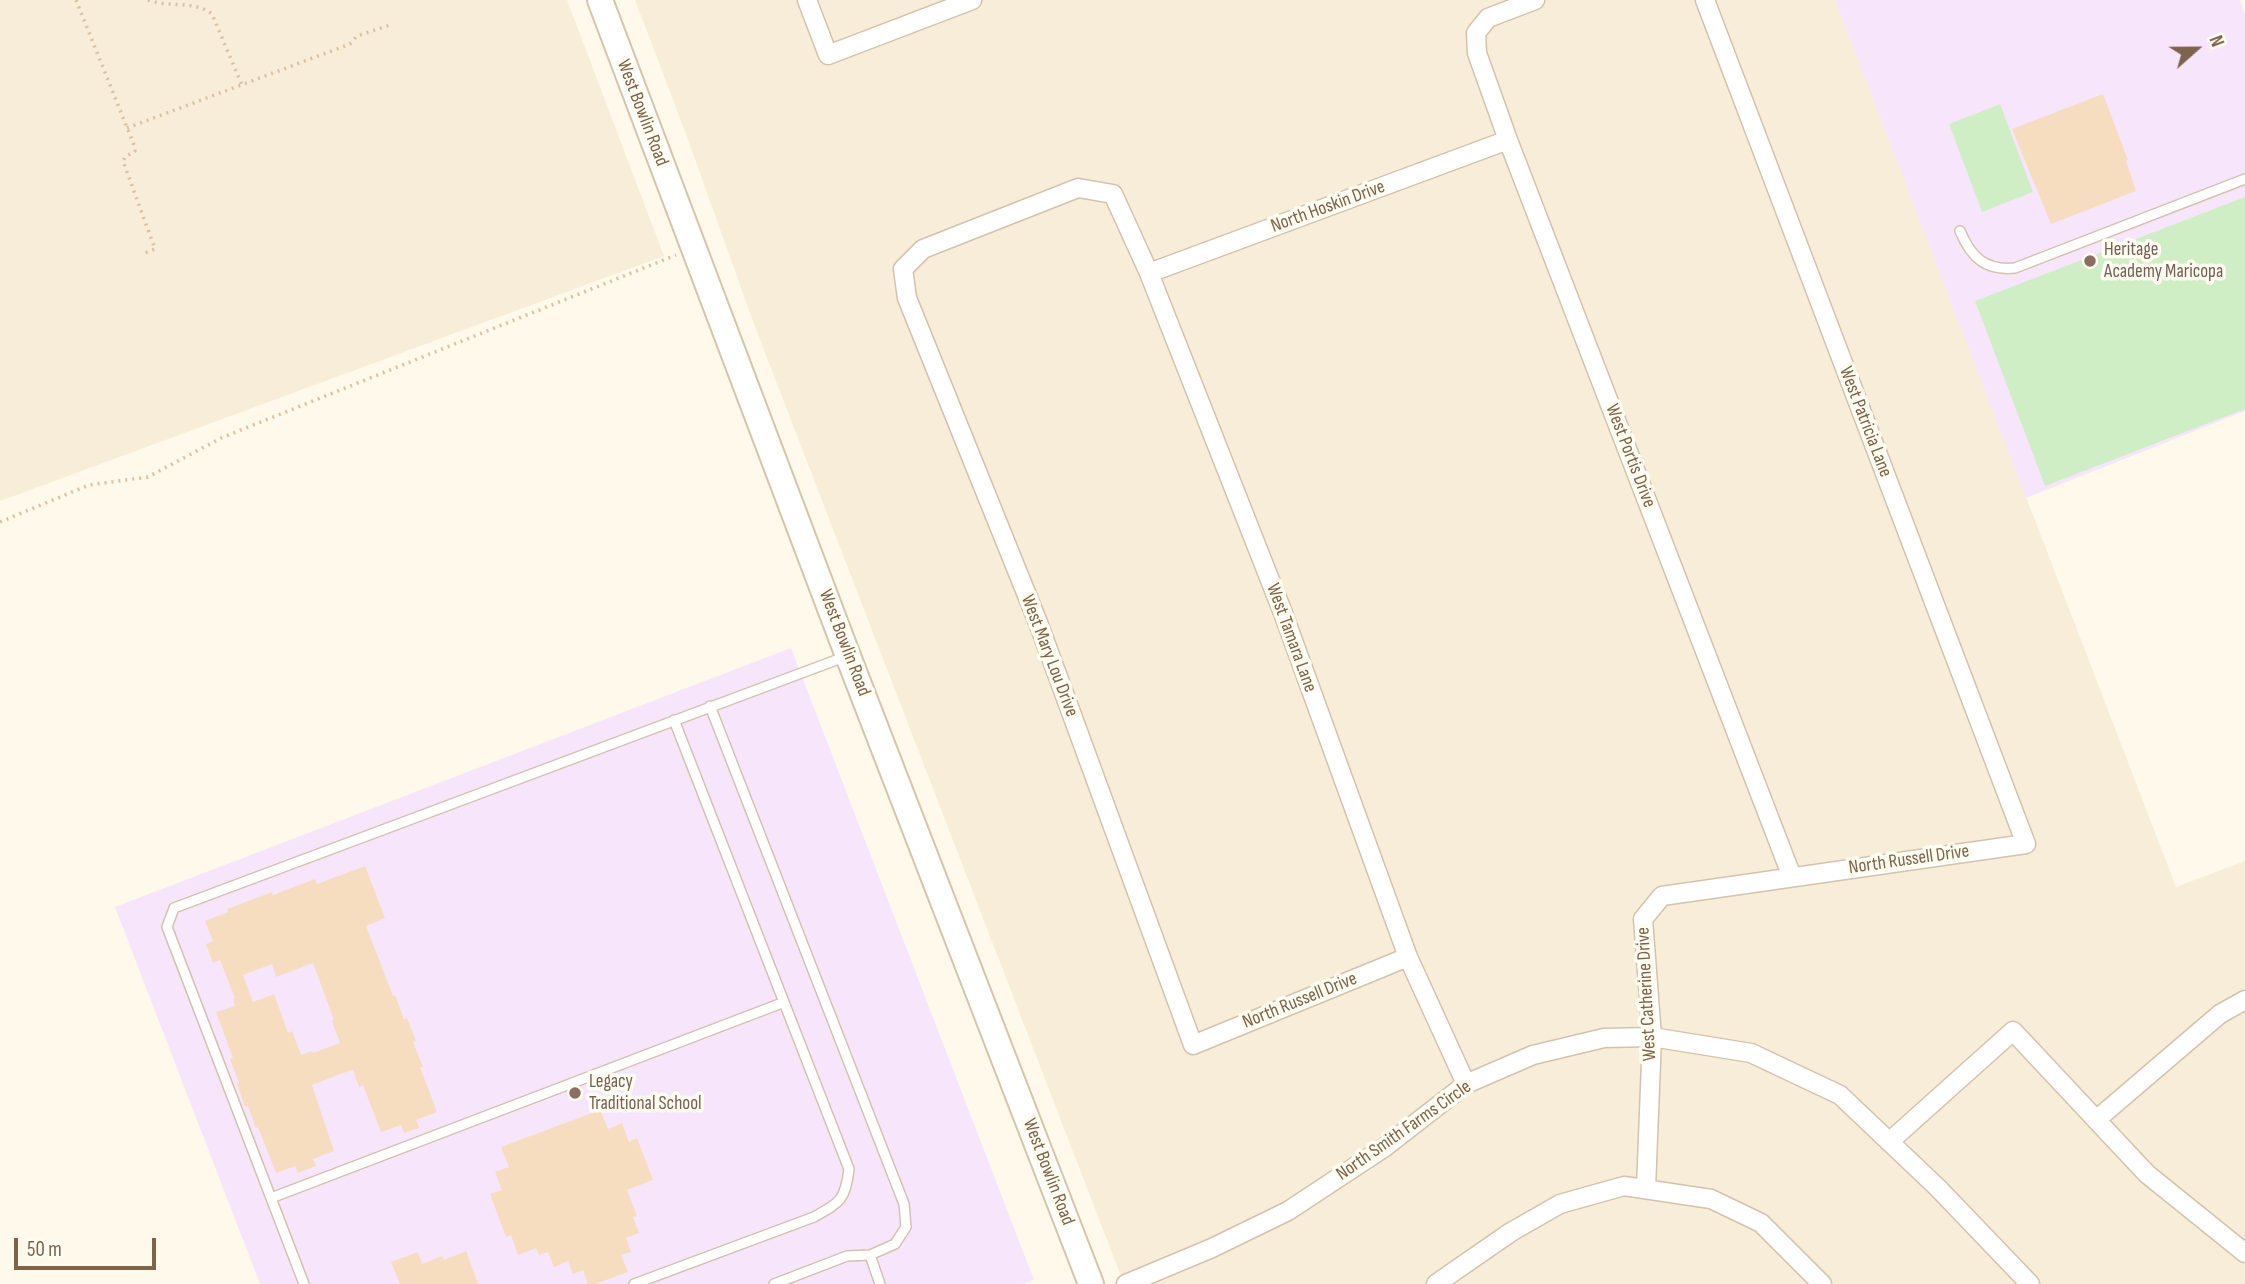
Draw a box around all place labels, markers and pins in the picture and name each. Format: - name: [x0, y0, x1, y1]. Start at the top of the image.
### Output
- place label: Heritage Academy Maricopa: [2104, 239, 2223, 283]
- marker: Heritage Academy Maricopa: [2082, 253, 2098, 269]
- place label: Legacy Traditional School: [589, 1071, 702, 1115]
- marker: Legacy Traditional School: [567, 1085, 583, 1101]

